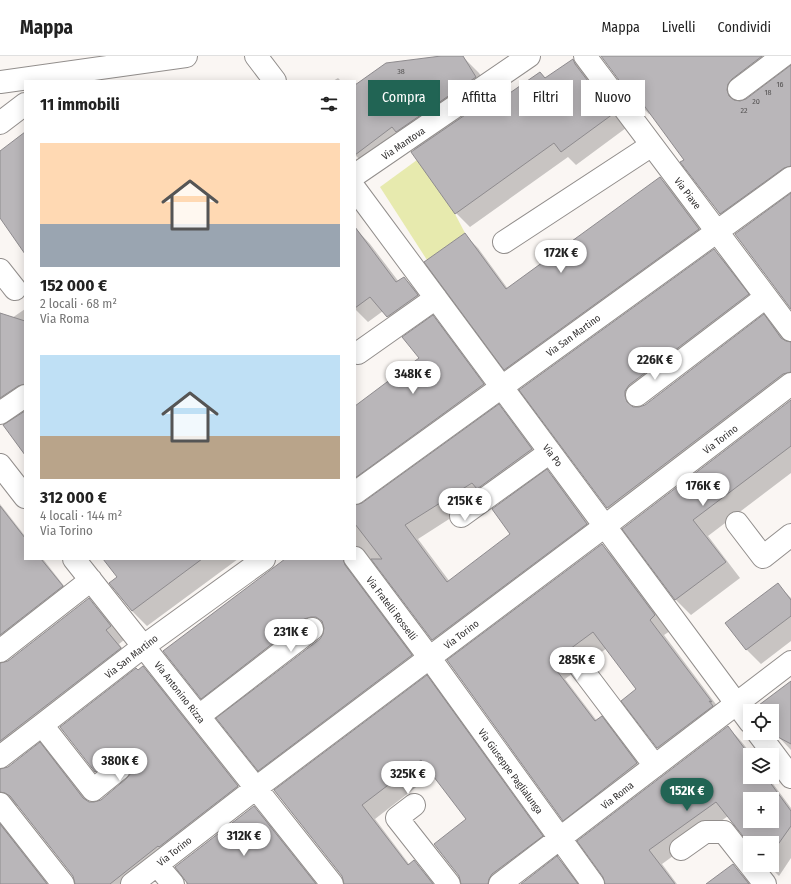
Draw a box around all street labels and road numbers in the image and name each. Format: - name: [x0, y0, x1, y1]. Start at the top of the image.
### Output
- street label: Via Mantova: [380, 125, 428, 163]
- street label: Via Piave: [671, 175, 703, 212]
- street label: Via San Martino: [544, 312, 603, 360]
- street label: Via Torino: [701, 423, 740, 457]
- street label: Via Po: [540, 442, 565, 469]
- street label: Via Fratelli Rosselli: [363, 574, 419, 643]
- street label: Via Torino: [442, 618, 481, 652]
- street label: Via San Martino: [103, 632, 161, 681]
- street label: Via Antonino Rizza: [151, 659, 207, 726]
- street label: Via Giuseppe Paglialunga: [475, 727, 545, 817]
- street label: Via Roma: [599, 779, 636, 812]
- street label: Via Torino: [155, 835, 194, 869]

